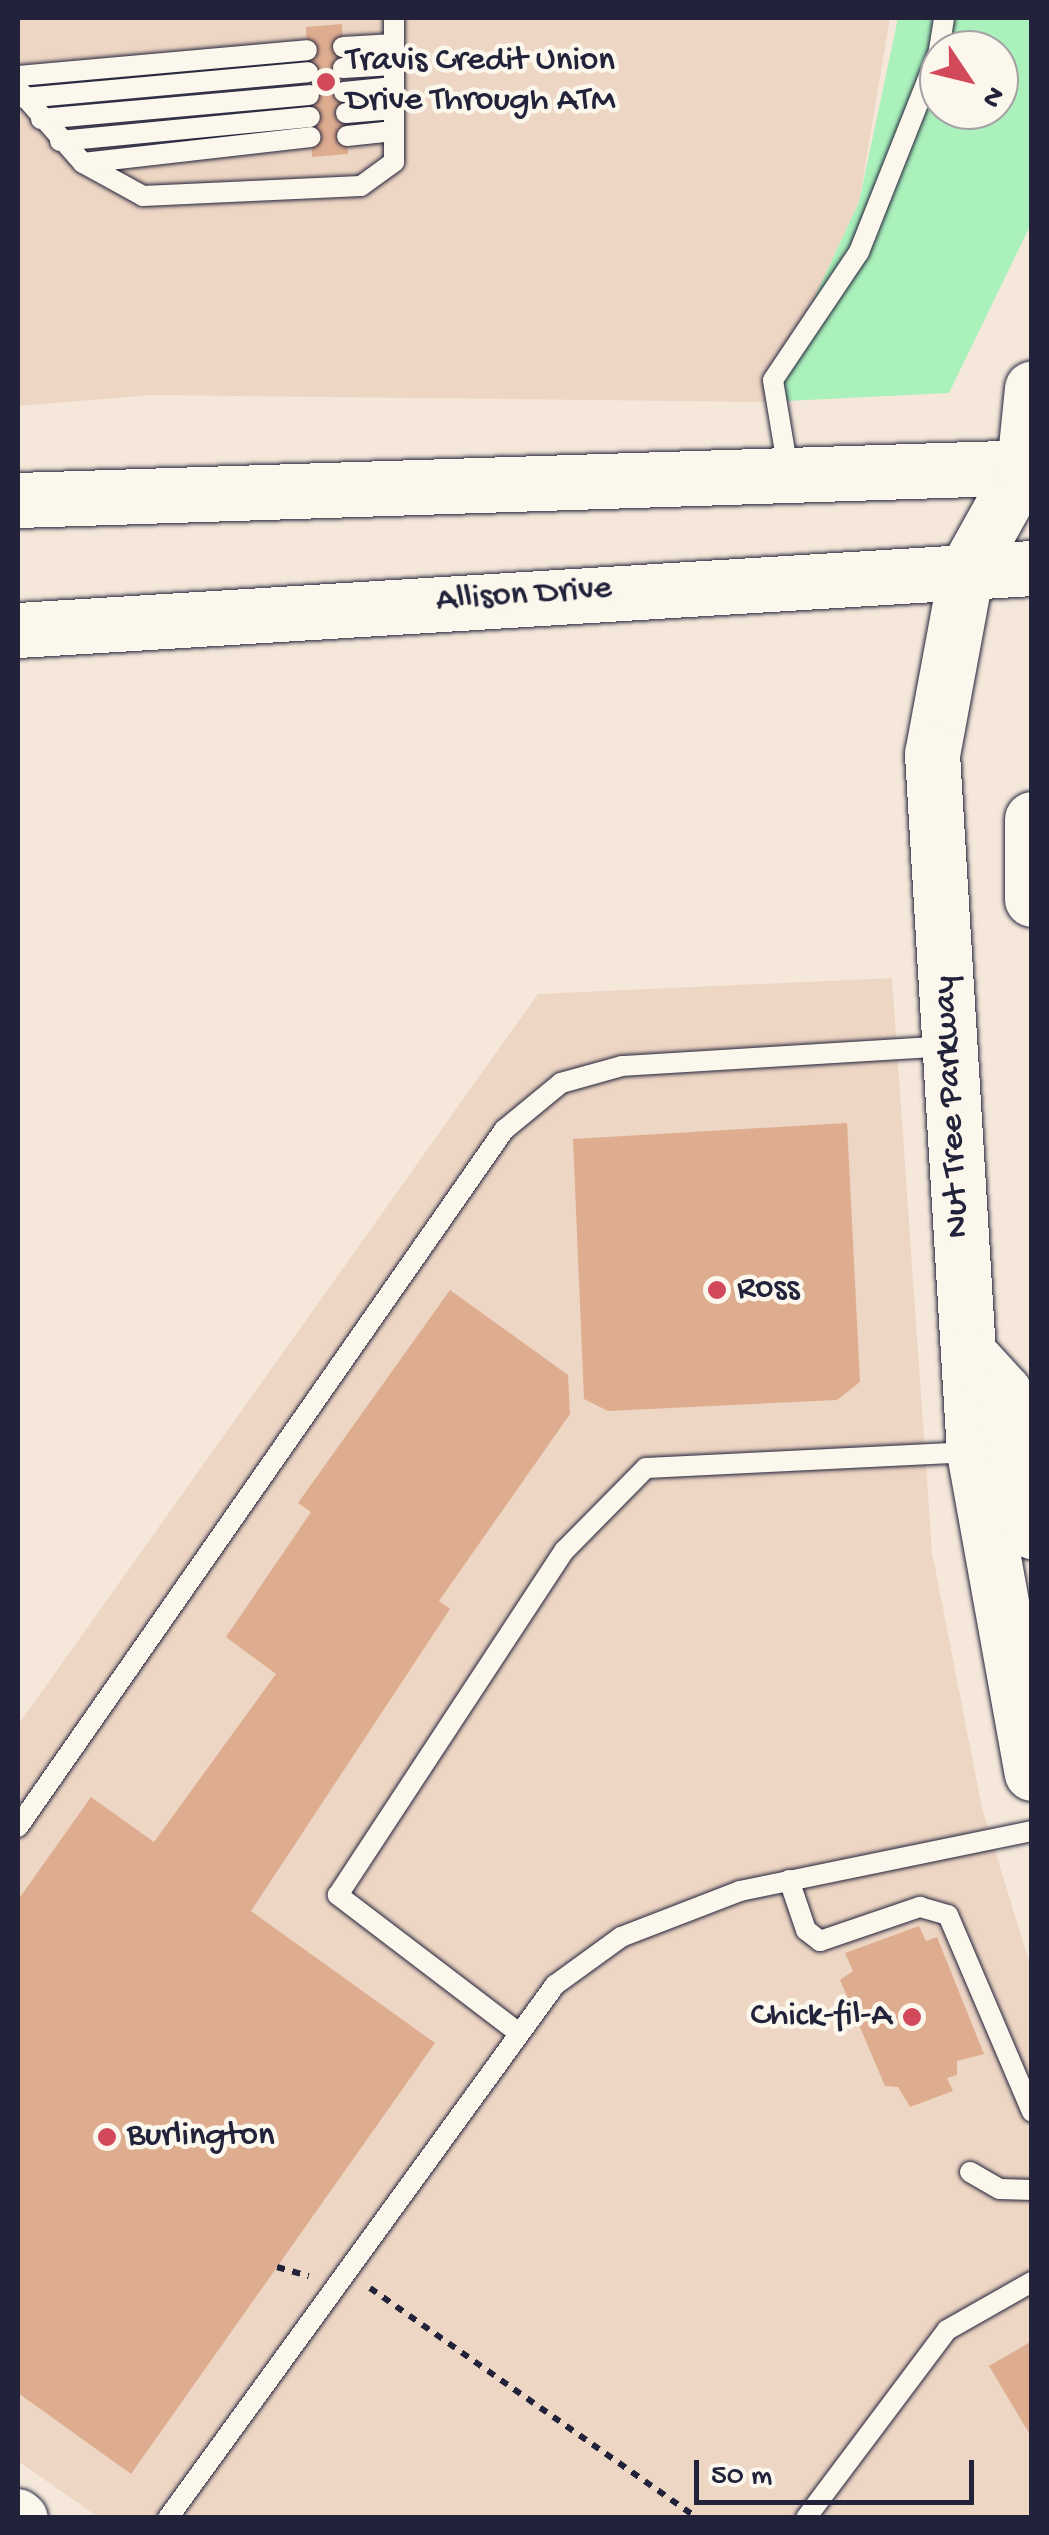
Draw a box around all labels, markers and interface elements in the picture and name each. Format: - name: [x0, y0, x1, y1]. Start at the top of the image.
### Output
- north arrow: [919, 30, 1019, 130]
- place label: Travis Credit Union Drive Through ATM: [346, 41, 615, 123]
- marker: Travis Credit Union Drive Through ATM: [315, 71, 337, 93]
- text: N: [974, 79, 1011, 113]
- street label: Allison Drive: [435, 569, 613, 623]
- street label: Nut Tree Parkway: [925, 975, 981, 1239]
- place label: Ross: [737, 1269, 799, 1311]
- marker: Ross: [706, 1279, 728, 1301]
- place label: Chick-fil-A: [751, 1996, 892, 2038]
- marker: Chick-fil-A: [901, 2006, 923, 2028]
- place label: Burlington: [127, 2116, 275, 2158]
- marker: Burlington: [96, 2126, 118, 2148]
- scale bar: [699, 2440, 979, 2502]
- text: 50 m: [711, 2460, 772, 2495]

